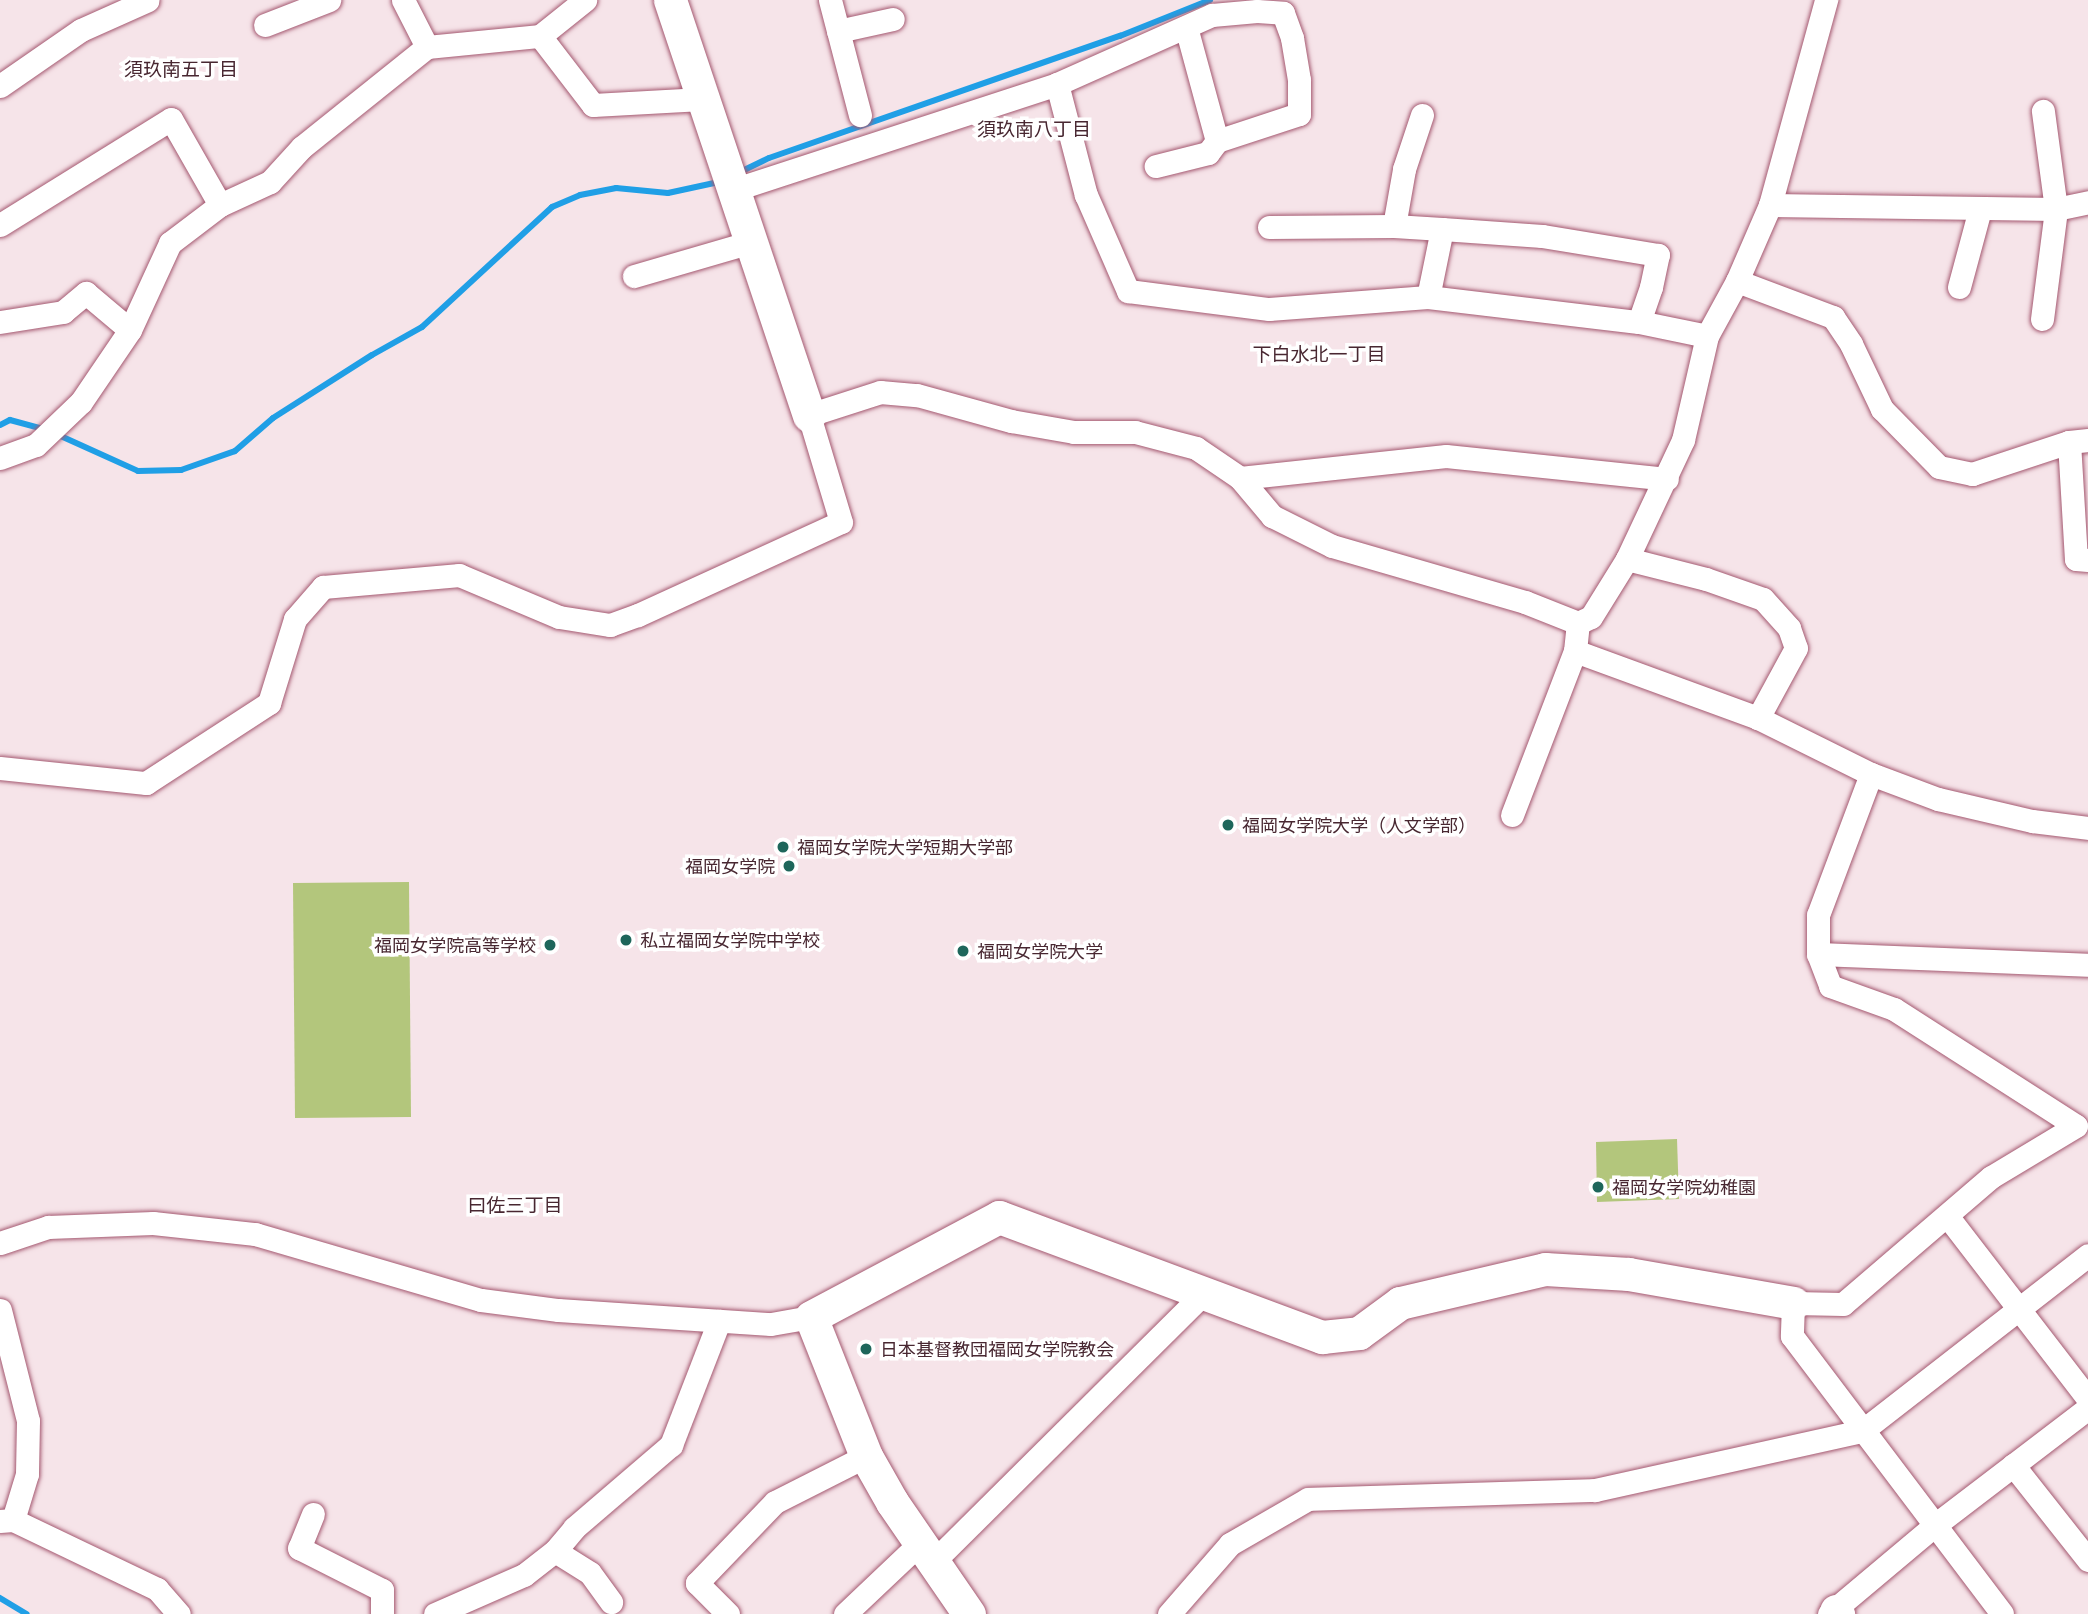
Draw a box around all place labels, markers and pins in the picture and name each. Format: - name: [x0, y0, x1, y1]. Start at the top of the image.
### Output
- place label: 福岡女学院大学（人文学部）: [1242, 814, 1476, 836]
- marker: 福岡女学院大学（人文学部）: [1220, 817, 1236, 833]
- place label: 福岡女学院大学短期大学部: [797, 836, 1013, 858]
- marker: 福岡女学院大学短期大学部: [775, 839, 791, 855]
- place label: 福岡女学院: [685, 855, 775, 877]
- marker: 福岡女学院: [781, 858, 797, 874]
- place label: 私立福岡女学院中学校: [640, 929, 820, 951]
- marker: 私立福岡女学院中学校: [618, 932, 634, 948]
- place label: 福岡女学院高等学校: [374, 934, 536, 956]
- marker: 福岡女学院高等学校: [542, 937, 558, 953]
- place label: 福岡女学院大学: [977, 940, 1103, 962]
- marker: 福岡女学院大学: [955, 943, 971, 959]
- place label: 福岡女学院幼稚園: [1612, 1176, 1756, 1198]
- marker: 福岡女学院幼稚園: [1590, 1179, 1606, 1195]
- place label: 日本基督教団福岡女学院教会: [880, 1338, 1114, 1360]
- marker: 日本基督教団福岡女学院教会: [858, 1341, 874, 1357]

